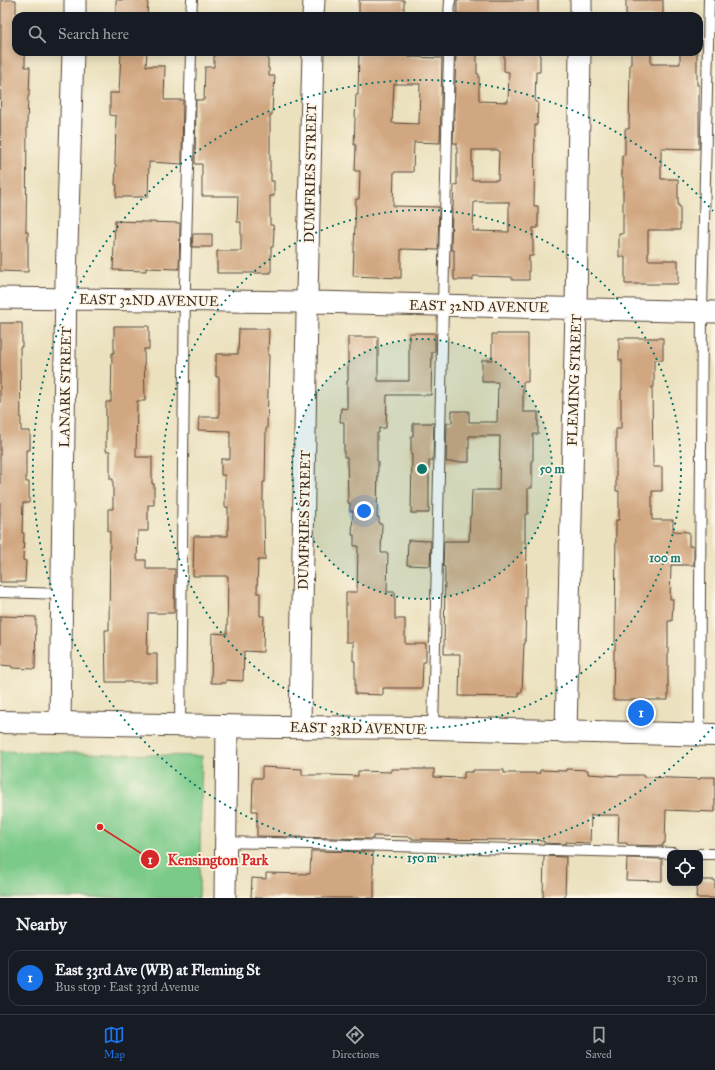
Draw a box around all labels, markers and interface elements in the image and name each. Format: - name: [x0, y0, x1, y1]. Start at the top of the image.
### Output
- search box: [12, 12, 703, 56]
- icon: search: [26, 23, 48, 45]
- text: Search here: [58, 25, 129, 43]
- street label: DUMFRIES STREET: [301, 103, 320, 243]
- street label: EAST 32ND AVENUE: [79, 291, 219, 310]
- street label: EAST 32ND AVENUE: [409, 297, 549, 316]
- street label: FLEMING STREET: [564, 313, 585, 446]
- street label: LANARK STREET: [56, 326, 75, 448]
- street label: DUMFRIES STREET: [295, 450, 314, 590]
- centre of rings: [415, 462, 429, 476]
- text: 50 m: [539, 462, 566, 476]
- your location: [354, 501, 374, 521]
- text: 100 m: [649, 551, 682, 565]
- pin: 1: [628, 698, 654, 728]
- street label: EAST 33RD AVENUE: [290, 719, 426, 738]
- callout: Kensington Park: [140, 846, 277, 873]
- map controls: [667, 850, 703, 886]
- button: locate: [667, 850, 703, 886]
- text: Kensington Park: [167, 851, 270, 870]
- text: 150 m: [407, 851, 438, 865]
- text: 1: [148, 853, 153, 867]
- text: Nearby: [16, 914, 67, 935]
- text: East 33rd Ave (WB) at Fleming St: [55, 961, 260, 979]
- text: 1: [27, 970, 33, 986]
- text: 130 m: [666, 970, 698, 986]
- text: Bus stop · East 33rd Avenue: [55, 979, 200, 995]
- tab: Map: [103, 1024, 125, 1061]
- tab: Directions: [332, 1024, 379, 1061]
- tab: Saved: [586, 1024, 612, 1061]

